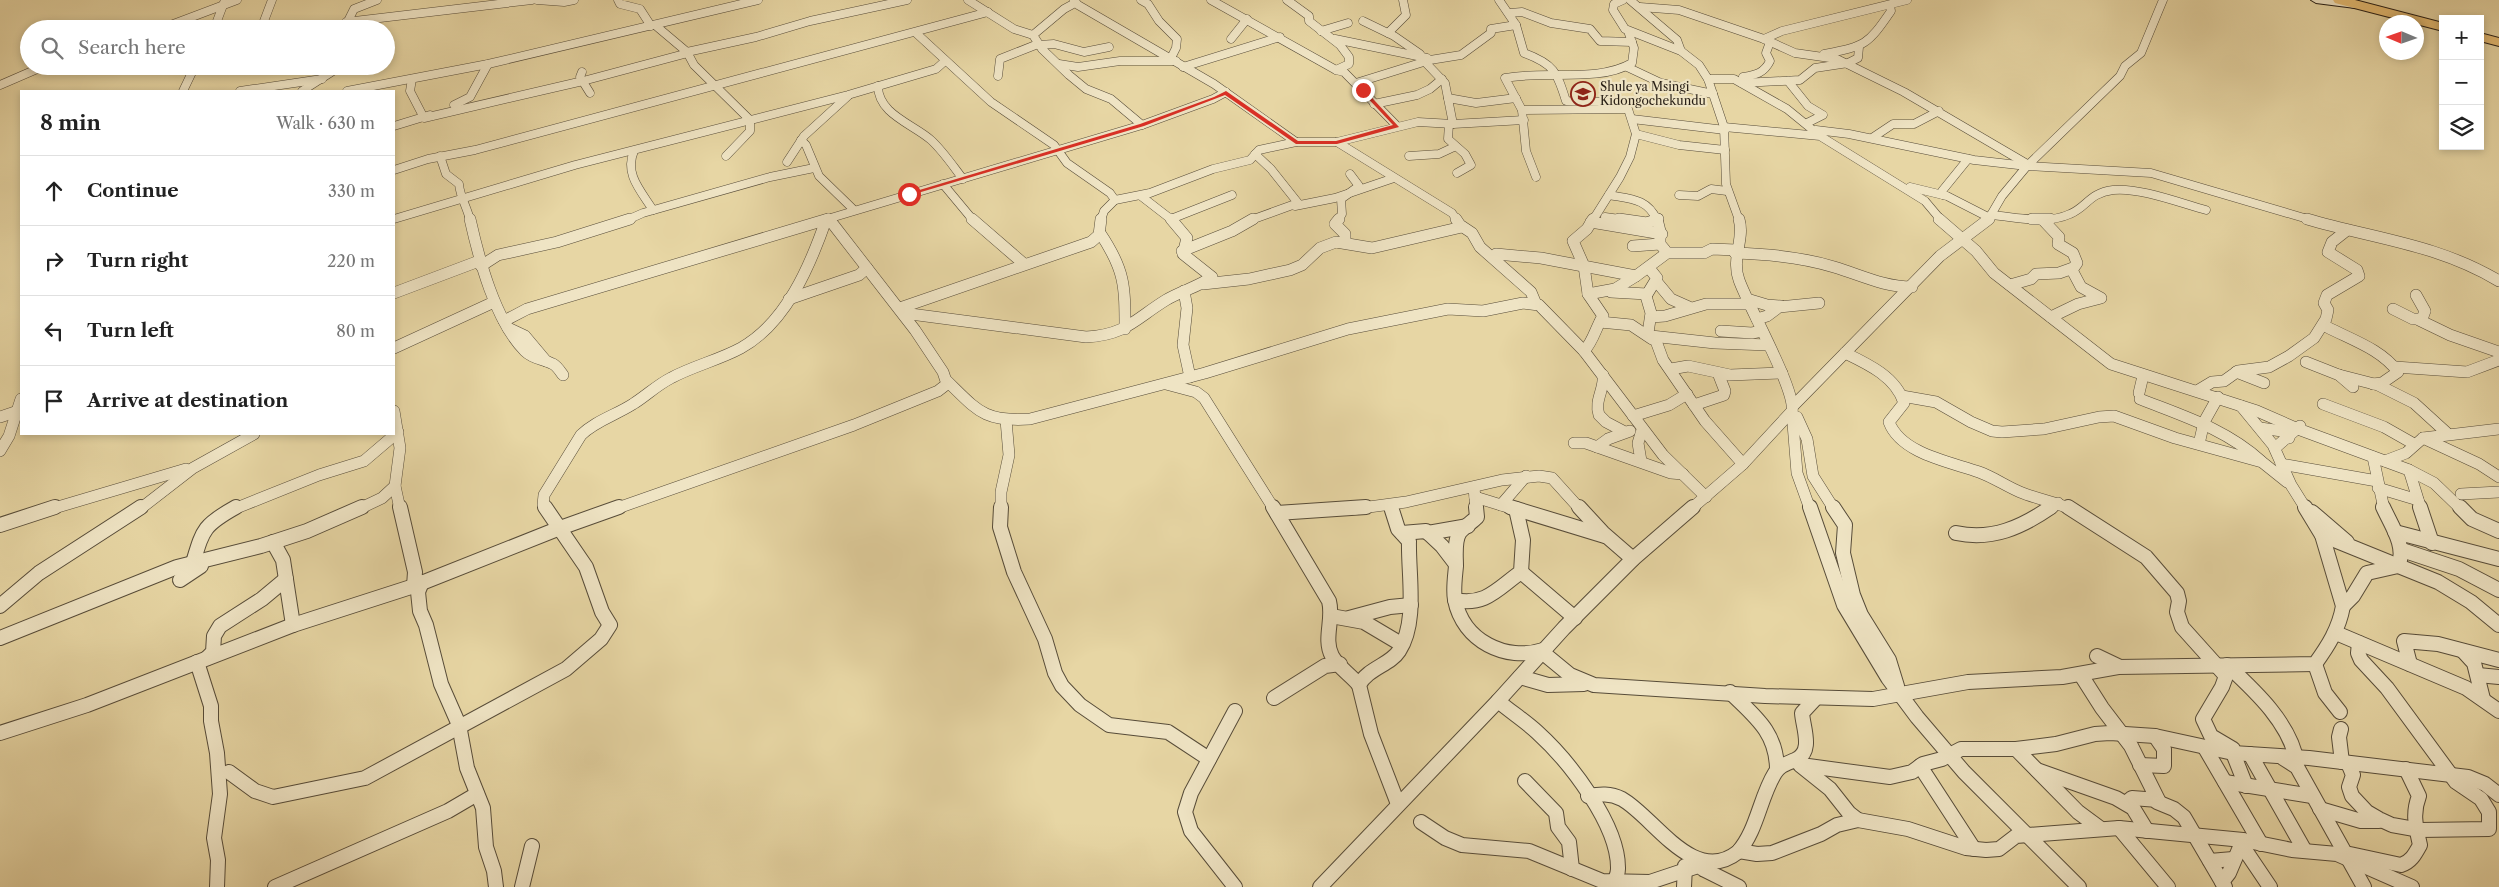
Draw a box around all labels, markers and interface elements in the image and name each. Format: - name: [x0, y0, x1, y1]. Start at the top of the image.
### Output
- north arrow: [2379, 15, 2424, 60]
- map controls: [2439, 15, 2484, 150]
- button: +: [2439, 15, 2484, 60]
- search box: [20, 20, 395, 75]
- icon: search: [38, 34, 66, 62]
- text: Search here: [78, 36, 186, 59]
- button: −: [2439, 60, 2484, 105]
- route end: [1352, 79, 1375, 102]
- place label: Shule ya Msingi Kidongochekundu: [1600, 79, 1706, 108]
- school or university icon: Shule ya Msingi Kidongochekundu: [1570, 81, 1596, 107]
- button: layers: [2439, 105, 2484, 150]
- text: 8 min: [40, 110, 101, 135]
- text: Walk · 630 m: [276, 113, 375, 133]
- icon: ahead: [40, 177, 68, 205]
- text: Continue: [87, 179, 179, 202]
- text: 330 m: [328, 181, 375, 201]
- route start: [898, 183, 921, 206]
- icon: right: [40, 247, 68, 275]
- text: Turn right: [87, 249, 188, 272]
- text: 220 m: [327, 251, 375, 271]
- icon: left: [40, 317, 68, 345]
- text: Turn left: [87, 319, 174, 342]
- text: 80 m: [336, 321, 375, 341]
- icon: arrive: [40, 387, 68, 415]
- text: Arrive at destination: [87, 389, 288, 412]

